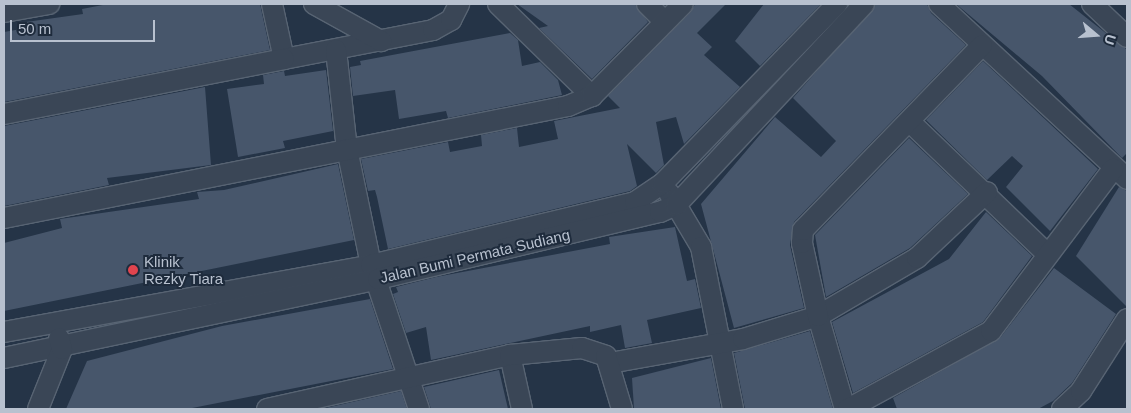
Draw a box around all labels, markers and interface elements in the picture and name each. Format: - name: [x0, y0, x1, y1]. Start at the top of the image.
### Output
- scale bar: [12, 10, 158, 42]
- north arrow: [1071, 10, 1121, 60]
- text: 50 m: [18, 20, 51, 37]
- text: U: [1101, 32, 1119, 47]
- street label: Jalan Bumi Permata Sudiang: [378, 225, 572, 287]
- place label: Klinik Rezky Tiara: [144, 252, 223, 287]
- marker: Klinik Rezky Tiara: [126, 263, 140, 277]

